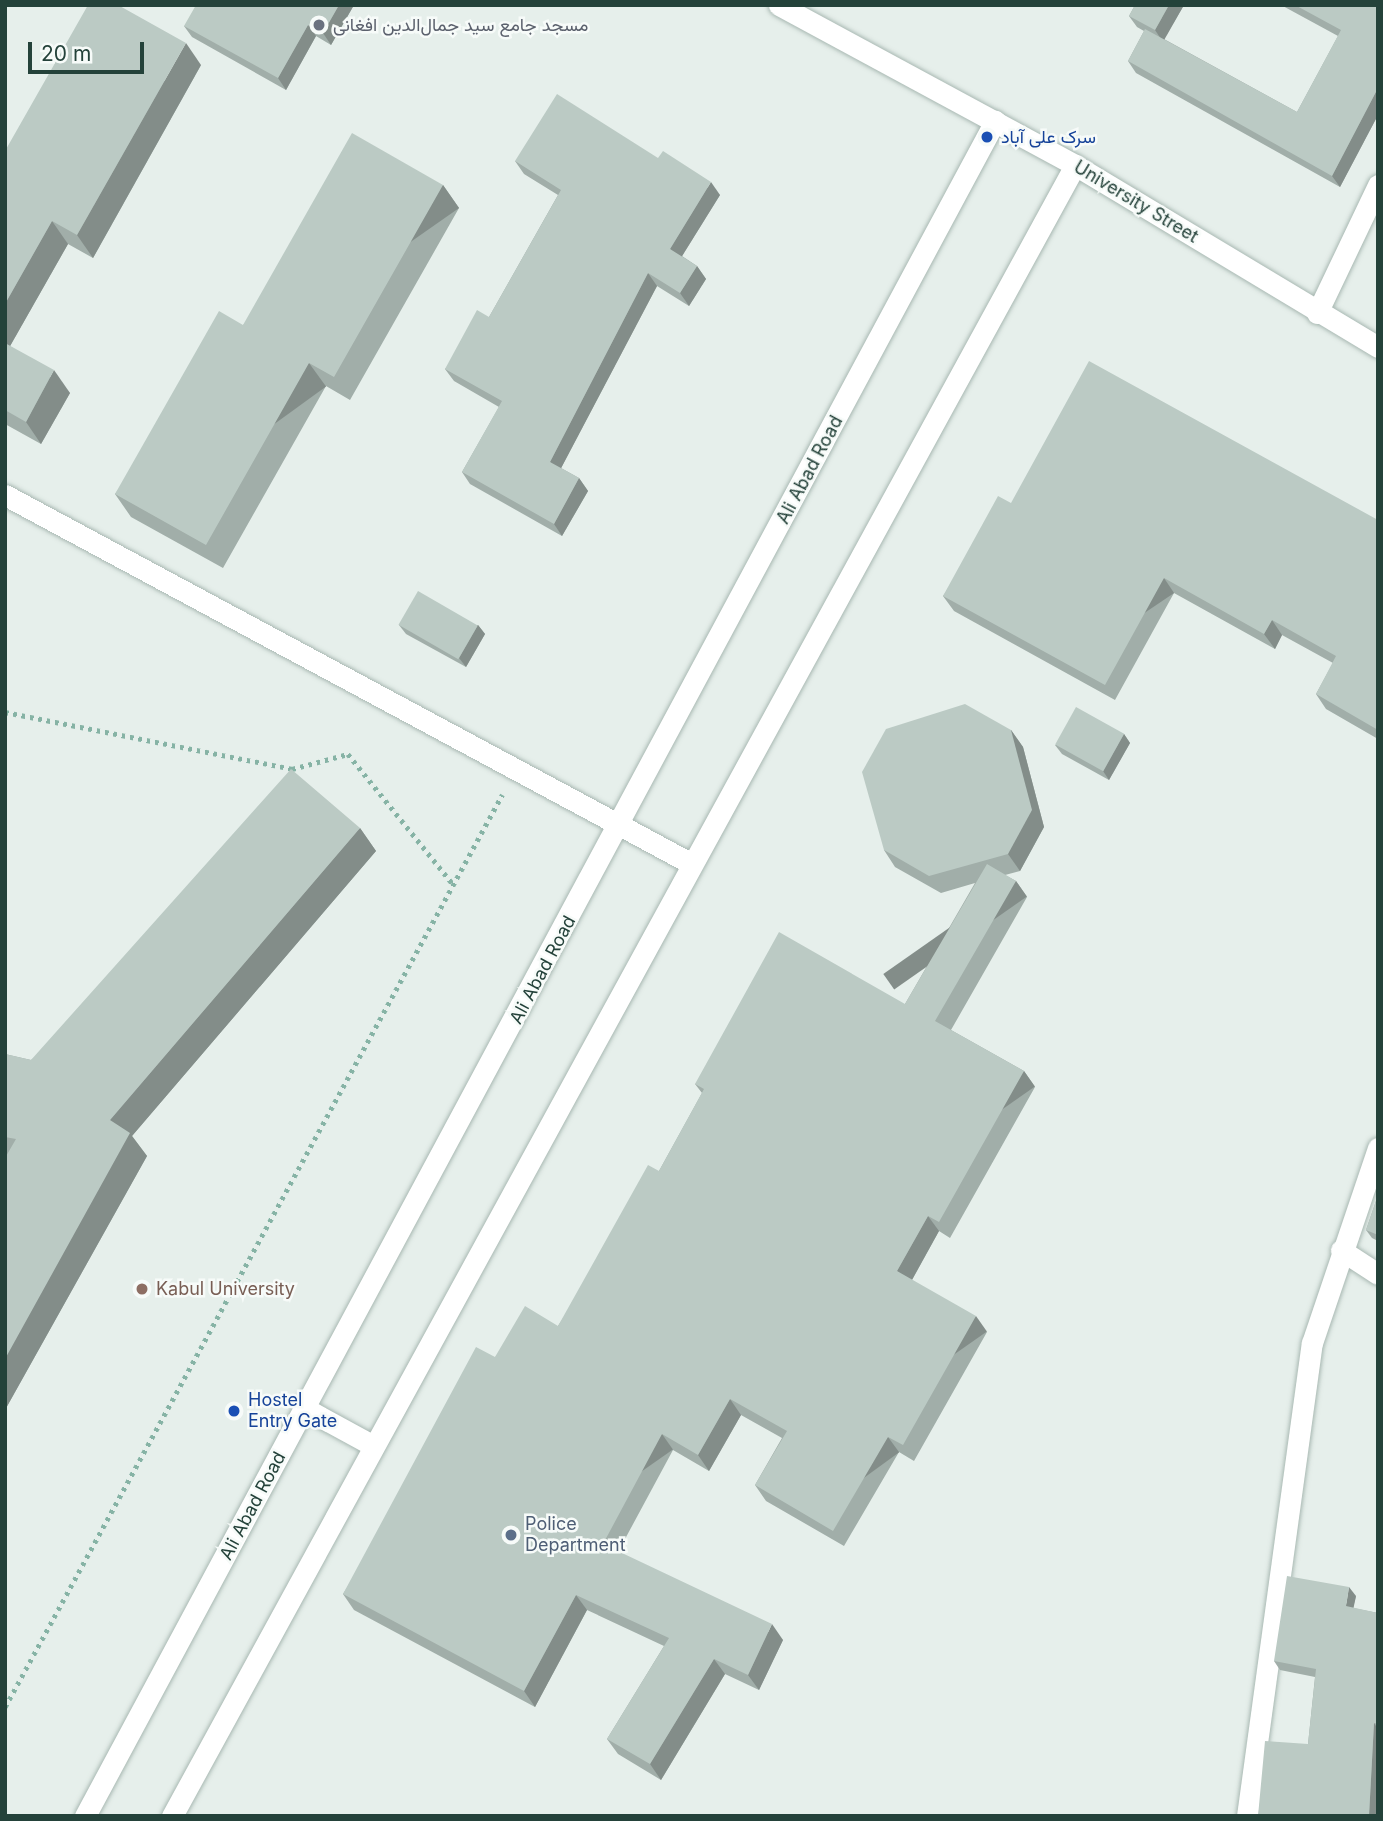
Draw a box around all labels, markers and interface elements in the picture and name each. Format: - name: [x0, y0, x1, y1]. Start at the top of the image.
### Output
- place label: مسجد جامع سید جمال‌الدین افغانی: [333, 14, 588, 36]
- marker: مسجد جامع سید جمال‌الدین افغانی: [311, 17, 327, 33]
- scale bar: [32, 28, 147, 72]
- text: 20 m: [41, 41, 91, 66]
- place label: سرک علی آباد: [1001, 126, 1096, 148]
- marker: سرک علی آباد: [979, 129, 995, 145]
- street label: University Street: [1070, 156, 1202, 248]
- street label: Ali Abad Road: [772, 412, 848, 528]
- street label: Ali Abad Road: [505, 912, 581, 1028]
- place label: Kabul University: [156, 1278, 295, 1300]
- marker: Kabul University: [134, 1281, 150, 1297]
- place label: Hostel Entry Gate: [248, 1390, 337, 1432]
- marker: Hostel Entry Gate: [226, 1403, 242, 1419]
- street label: Ali Abad Road: [215, 1448, 291, 1564]
- place label: Police Department: [525, 1514, 626, 1556]
- marker: Police Department: [503, 1527, 519, 1543]

